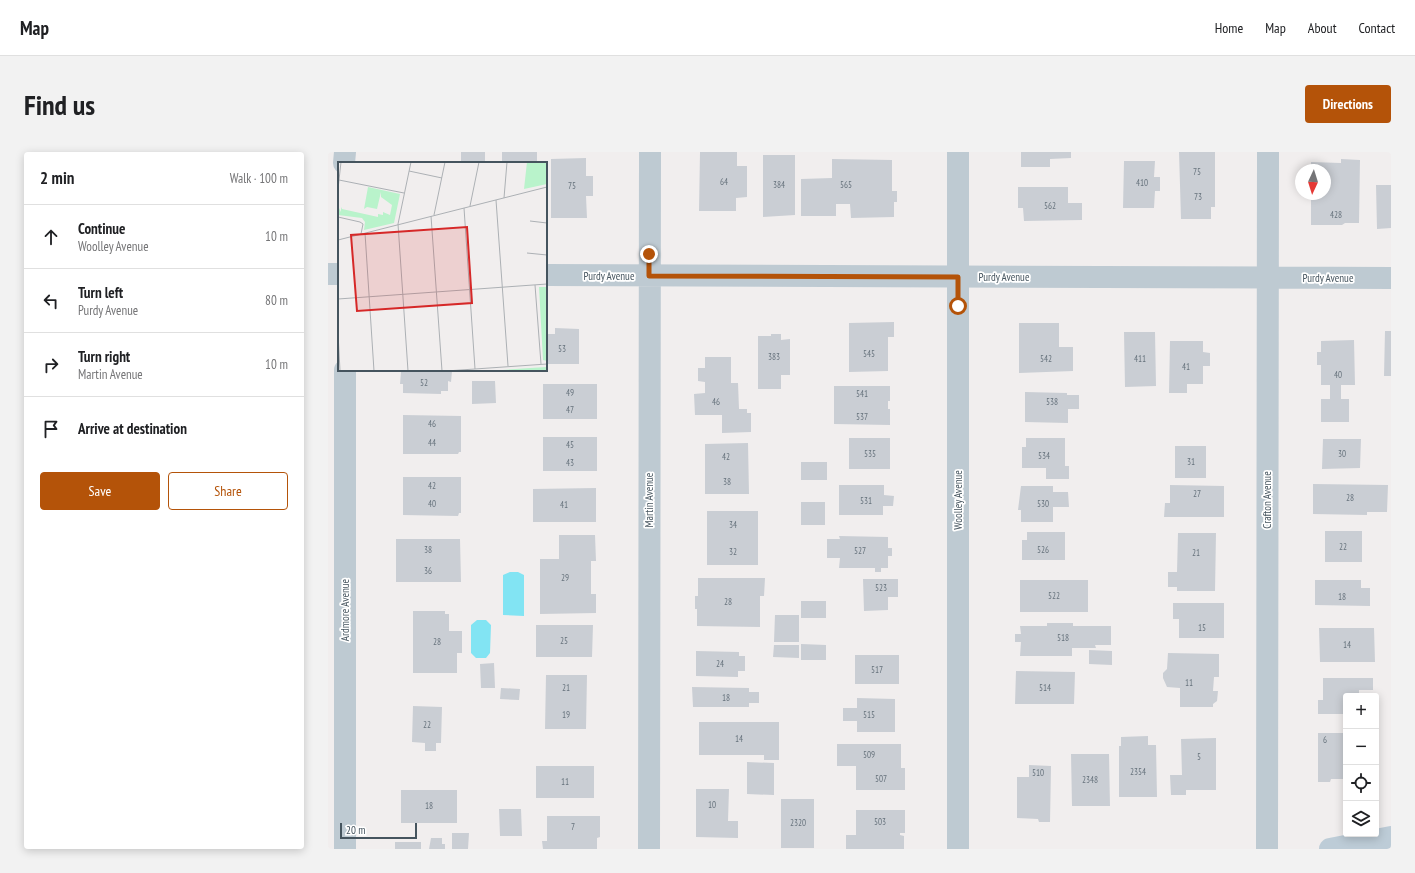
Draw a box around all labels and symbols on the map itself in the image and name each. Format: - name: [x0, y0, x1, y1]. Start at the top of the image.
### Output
- inset map: [338, 162, 547, 371]
- north arrow: [1295, 164, 1331, 200]
- house number: 75: [1193, 166, 1201, 177]
- house number: 64: [720, 176, 728, 187]
- house number: 410: [1136, 177, 1148, 188]
- house number: 384: [773, 179, 785, 190]
- house number: 565: [840, 179, 852, 190]
- house number: 75: [568, 180, 576, 191]
- house number: 73: [1194, 191, 1202, 202]
- house number: 562: [1044, 200, 1056, 211]
- house number: 428: [1330, 209, 1342, 220]
- route end: [640, 245, 658, 263]
- street label: Purdy Avenue: [584, 269, 635, 283]
- street label: Purdy Avenue: [979, 270, 1030, 284]
- street label: Purdy Avenue: [1303, 271, 1354, 285]
- route start: [949, 297, 967, 315]
- house number: 53: [558, 343, 566, 354]
- house number: 545: [863, 348, 875, 359]
- house number: 383: [768, 351, 780, 362]
- house number: 542: [1040, 353, 1052, 364]
- house number: 411: [1134, 353, 1146, 364]
- house number: 41: [1182, 361, 1190, 372]
- house number: 40: [1334, 369, 1342, 380]
- house number: 52: [420, 377, 428, 388]
- house number: 49: [566, 387, 574, 398]
- house number: 541: [856, 388, 868, 399]
- house number: 46: [712, 396, 720, 407]
- house number: 538: [1046, 396, 1058, 407]
- house number: 47: [566, 404, 574, 415]
- house number: 537: [856, 411, 868, 422]
- house number: 46: [428, 418, 436, 429]
- house number: 44: [428, 437, 436, 448]
- house number: 45: [566, 439, 574, 450]
- house number: 535: [864, 448, 876, 459]
- house number: 30: [1338, 448, 1346, 459]
- house number: 534: [1038, 450, 1050, 461]
- house number: 42: [722, 451, 730, 462]
- house number: 31: [1187, 456, 1195, 467]
- house number: 43: [566, 457, 574, 468]
- street label: Woolley Avenue: [951, 470, 965, 530]
- street label: Crafton Avenue: [1260, 471, 1274, 529]
- street label: Martin Avenue: [642, 472, 656, 527]
- house number: 38: [723, 476, 731, 487]
- house number: 42: [428, 480, 436, 491]
- house number: 27: [1193, 488, 1201, 499]
- house number: 28: [1346, 492, 1354, 503]
- house number: 531: [860, 495, 872, 506]
- house number: 40: [428, 498, 436, 509]
- house number: 530: [1037, 498, 1049, 509]
- house number: 41: [560, 499, 568, 510]
- house number: 34: [729, 519, 737, 530]
- house number: 22: [1339, 541, 1347, 552]
- house number: 38: [424, 544, 432, 555]
- house number: 526: [1037, 544, 1049, 555]
- house number: 527: [854, 545, 866, 556]
- house number: 32: [729, 546, 737, 557]
- house number: 21: [1192, 547, 1200, 558]
- house number: 36: [424, 565, 432, 576]
- house number: 29: [561, 572, 569, 583]
- street label: Ardmore Avenue: [338, 578, 352, 641]
- house number: 523: [875, 582, 887, 593]
- house number: 522: [1048, 590, 1060, 601]
- house number: 18: [1338, 591, 1346, 602]
- house number: 28: [724, 596, 732, 607]
- house number: 15: [1198, 622, 1206, 633]
- house number: 518: [1057, 632, 1069, 643]
- house number: 25: [560, 635, 568, 646]
- house number: 28: [433, 636, 441, 647]
- house number: 14: [1343, 639, 1351, 650]
- house number: 24: [716, 658, 724, 669]
- house number: 517: [871, 664, 883, 675]
- house number: 11: [1185, 677, 1193, 688]
- house number: 21: [562, 682, 570, 693]
- house number: 514: [1039, 682, 1051, 693]
- house number: 18: [722, 692, 730, 703]
- house number: 19: [562, 709, 570, 720]
- house number: 515: [863, 709, 875, 720]
- house number: 22: [423, 719, 431, 730]
- house number: 14: [735, 733, 743, 744]
- house number: 6: [1323, 734, 1327, 745]
- house number: 509: [863, 749, 875, 760]
- house number: 5: [1197, 751, 1201, 762]
- house number: 2354: [1130, 766, 1146, 777]
- house number: 510: [1032, 767, 1044, 778]
- house number: 507: [875, 773, 887, 784]
- house number: 2348: [1082, 774, 1098, 785]
- house number: 11: [561, 776, 569, 787]
- house number: 10: [708, 799, 716, 810]
- house number: 18: [425, 800, 433, 811]
- house number: 503: [874, 816, 886, 827]
- house number: 2320: [790, 817, 806, 828]
- scale bar: [340, 821, 417, 840]
- house number: 7: [571, 821, 575, 832]

